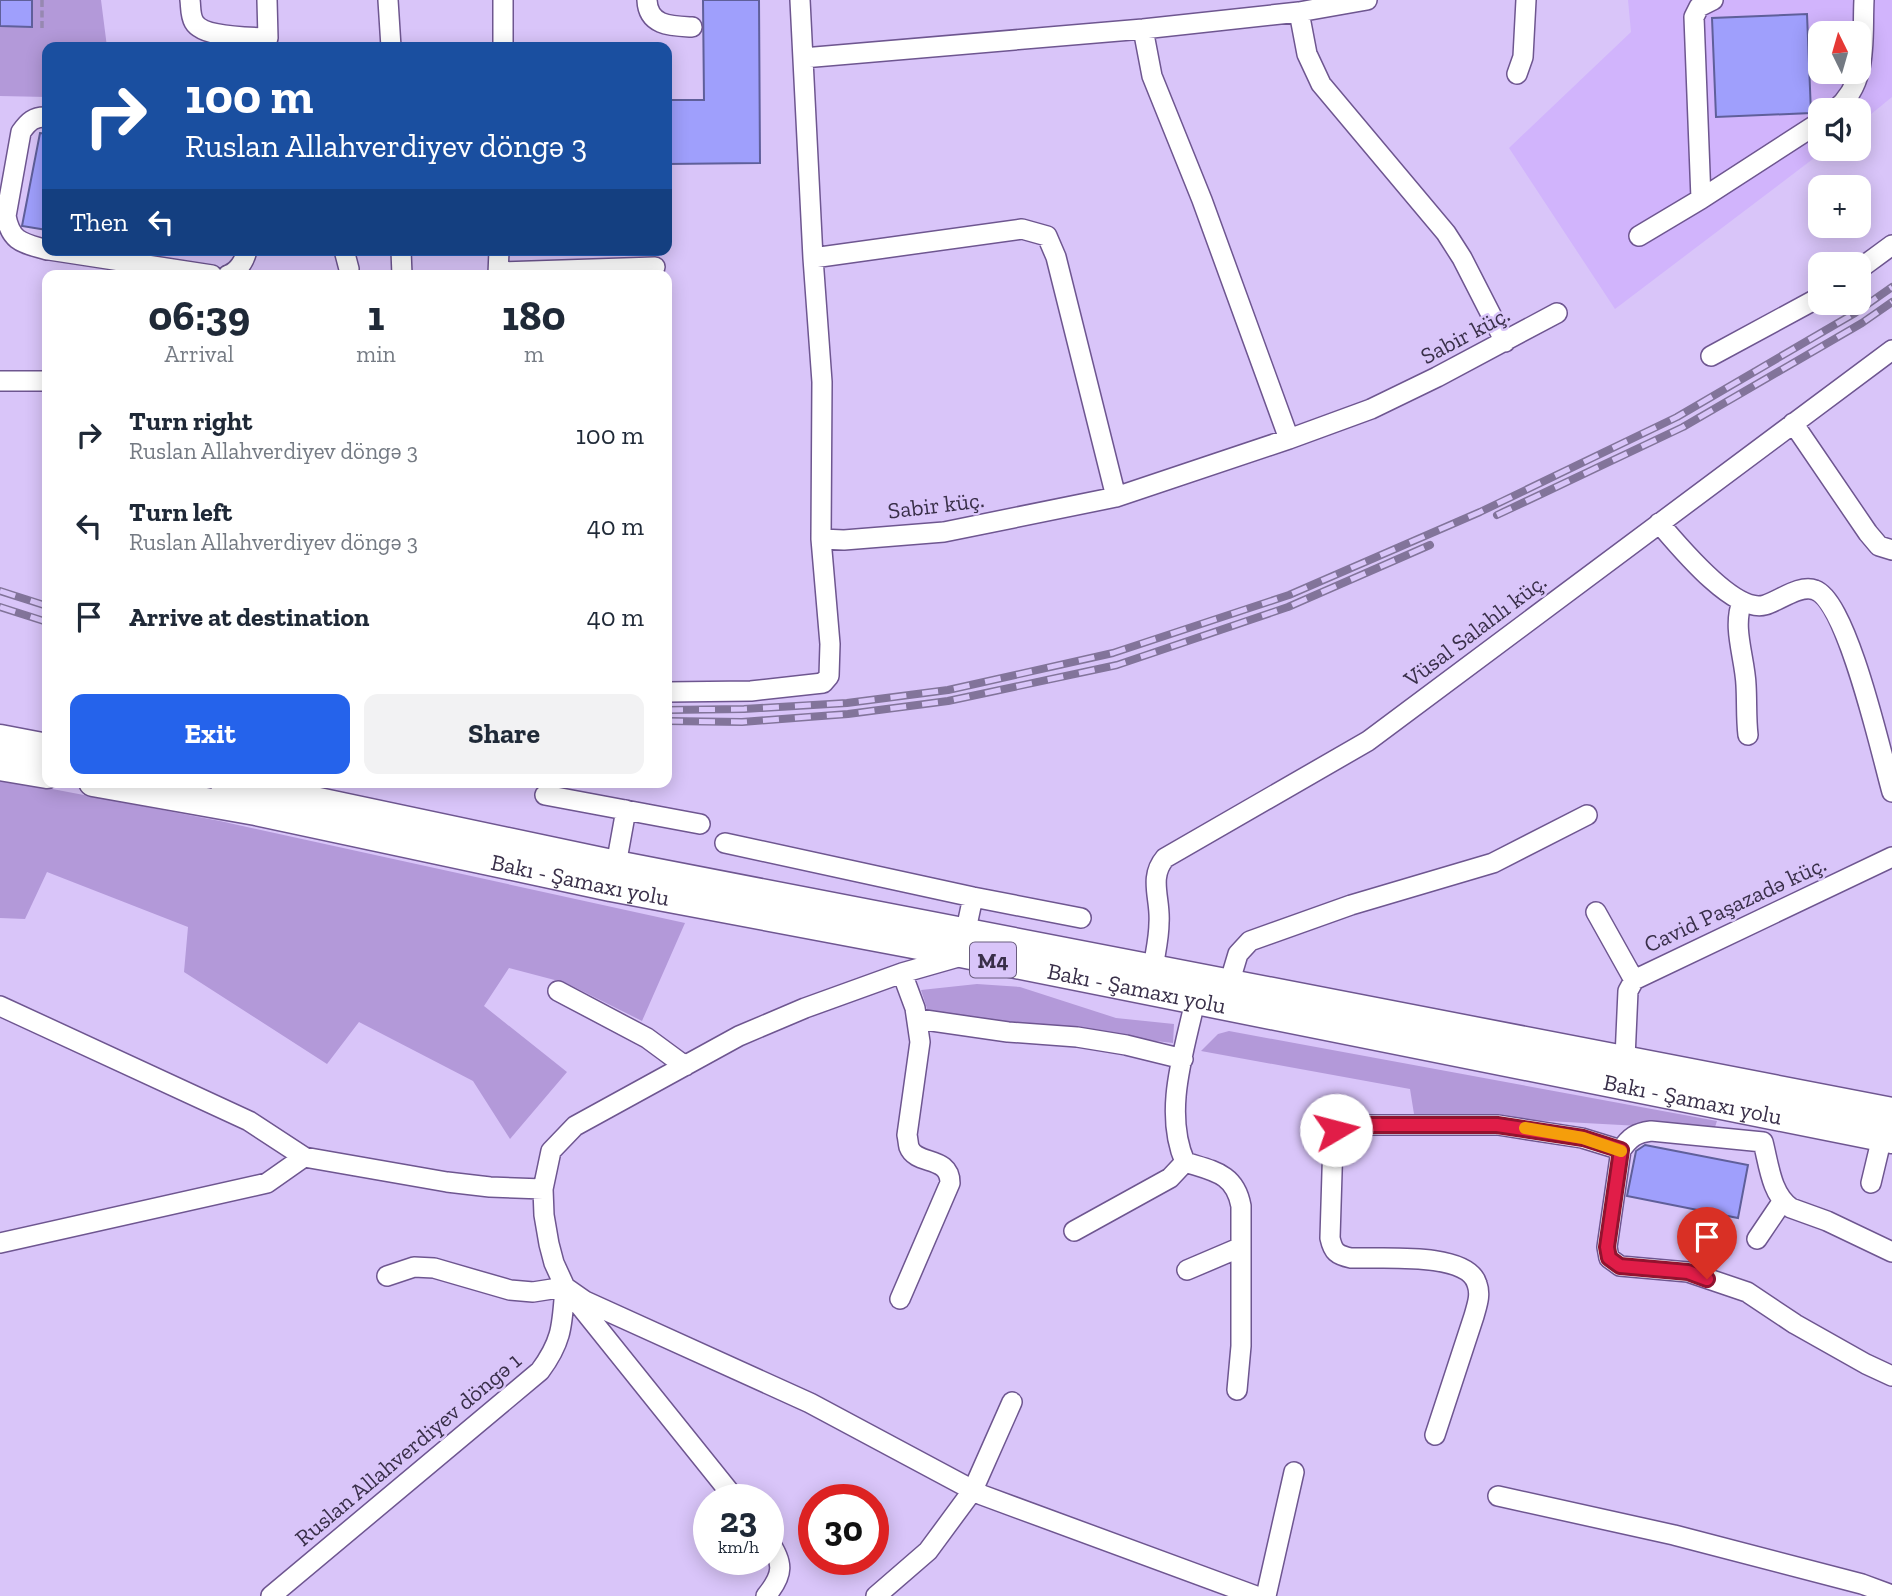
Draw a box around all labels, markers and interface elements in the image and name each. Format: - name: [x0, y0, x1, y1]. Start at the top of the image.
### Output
- north arrow: [1808, 21, 1871, 84]
- map controls: [1808, 21, 1871, 315]
- text: 100 m: [185, 67, 313, 126]
- icon: right: [70, 70, 161, 161]
- button: sound: [1808, 98, 1871, 161]
- text: Ruslan Allahverdiyev döngə 3: [185, 127, 587, 165]
- button: +: [1808, 175, 1871, 238]
- icon: left: [142, 203, 180, 241]
- text: Then: [70, 206, 128, 238]
- button: −: [1808, 252, 1871, 315]
- text: 06:39: [148, 290, 250, 341]
- text: 1: [368, 290, 385, 341]
- text: 180: [502, 290, 566, 341]
- street label: Sabir küç.: [1416, 300, 1514, 370]
- text: Arrival: [165, 340, 234, 368]
- text: min: [356, 340, 396, 368]
- text: m: [524, 340, 544, 368]
- text: Turn right: [129, 405, 252, 437]
- icon: right: [70, 416, 108, 454]
- text: 100 m: [576, 419, 644, 451]
- text: Ruslan Allahverdiyev döngə 3: [129, 437, 418, 465]
- street label: Sabir küç.: [886, 485, 986, 525]
- text: Turn left: [129, 496, 232, 528]
- icon: left: [70, 507, 108, 545]
- text: 40 m: [587, 510, 644, 542]
- text: Ruslan Allahverdiyev döngə 3: [129, 528, 418, 556]
- street label: Vüsal Salahlı küç.: [1397, 567, 1552, 693]
- icon: arrive: [70, 598, 108, 636]
- text: Arrive at destination: [129, 601, 369, 633]
- text: 40 m: [587, 601, 644, 633]
- button: Exit: [70, 694, 350, 774]
- button: Share: [364, 694, 644, 774]
- street label: Bakı - Şamaxı yolu: [488, 848, 672, 912]
- street label: Cavid Paşazadə küç.: [1640, 850, 1830, 958]
- road number: M4: [970, 942, 1016, 978]
- street label: Bakı - Şamaxı yolu: [1045, 957, 1229, 1020]
- street label: Bakı - Şamaxı yolu: [1601, 1068, 1785, 1131]
- position arrow: [1299, 1093, 1373, 1167]
- pin: [1677, 1207, 1737, 1279]
- icon: arrive: [1688, 1218, 1726, 1256]
- street label: Ruslan Allahverdiyev döngə 1: [289, 1346, 527, 1552]
- speed limit sign: 30: [798, 1484, 889, 1575]
- text: 23: [720, 1499, 757, 1541]
- text: km/h: [718, 1536, 759, 1558]

